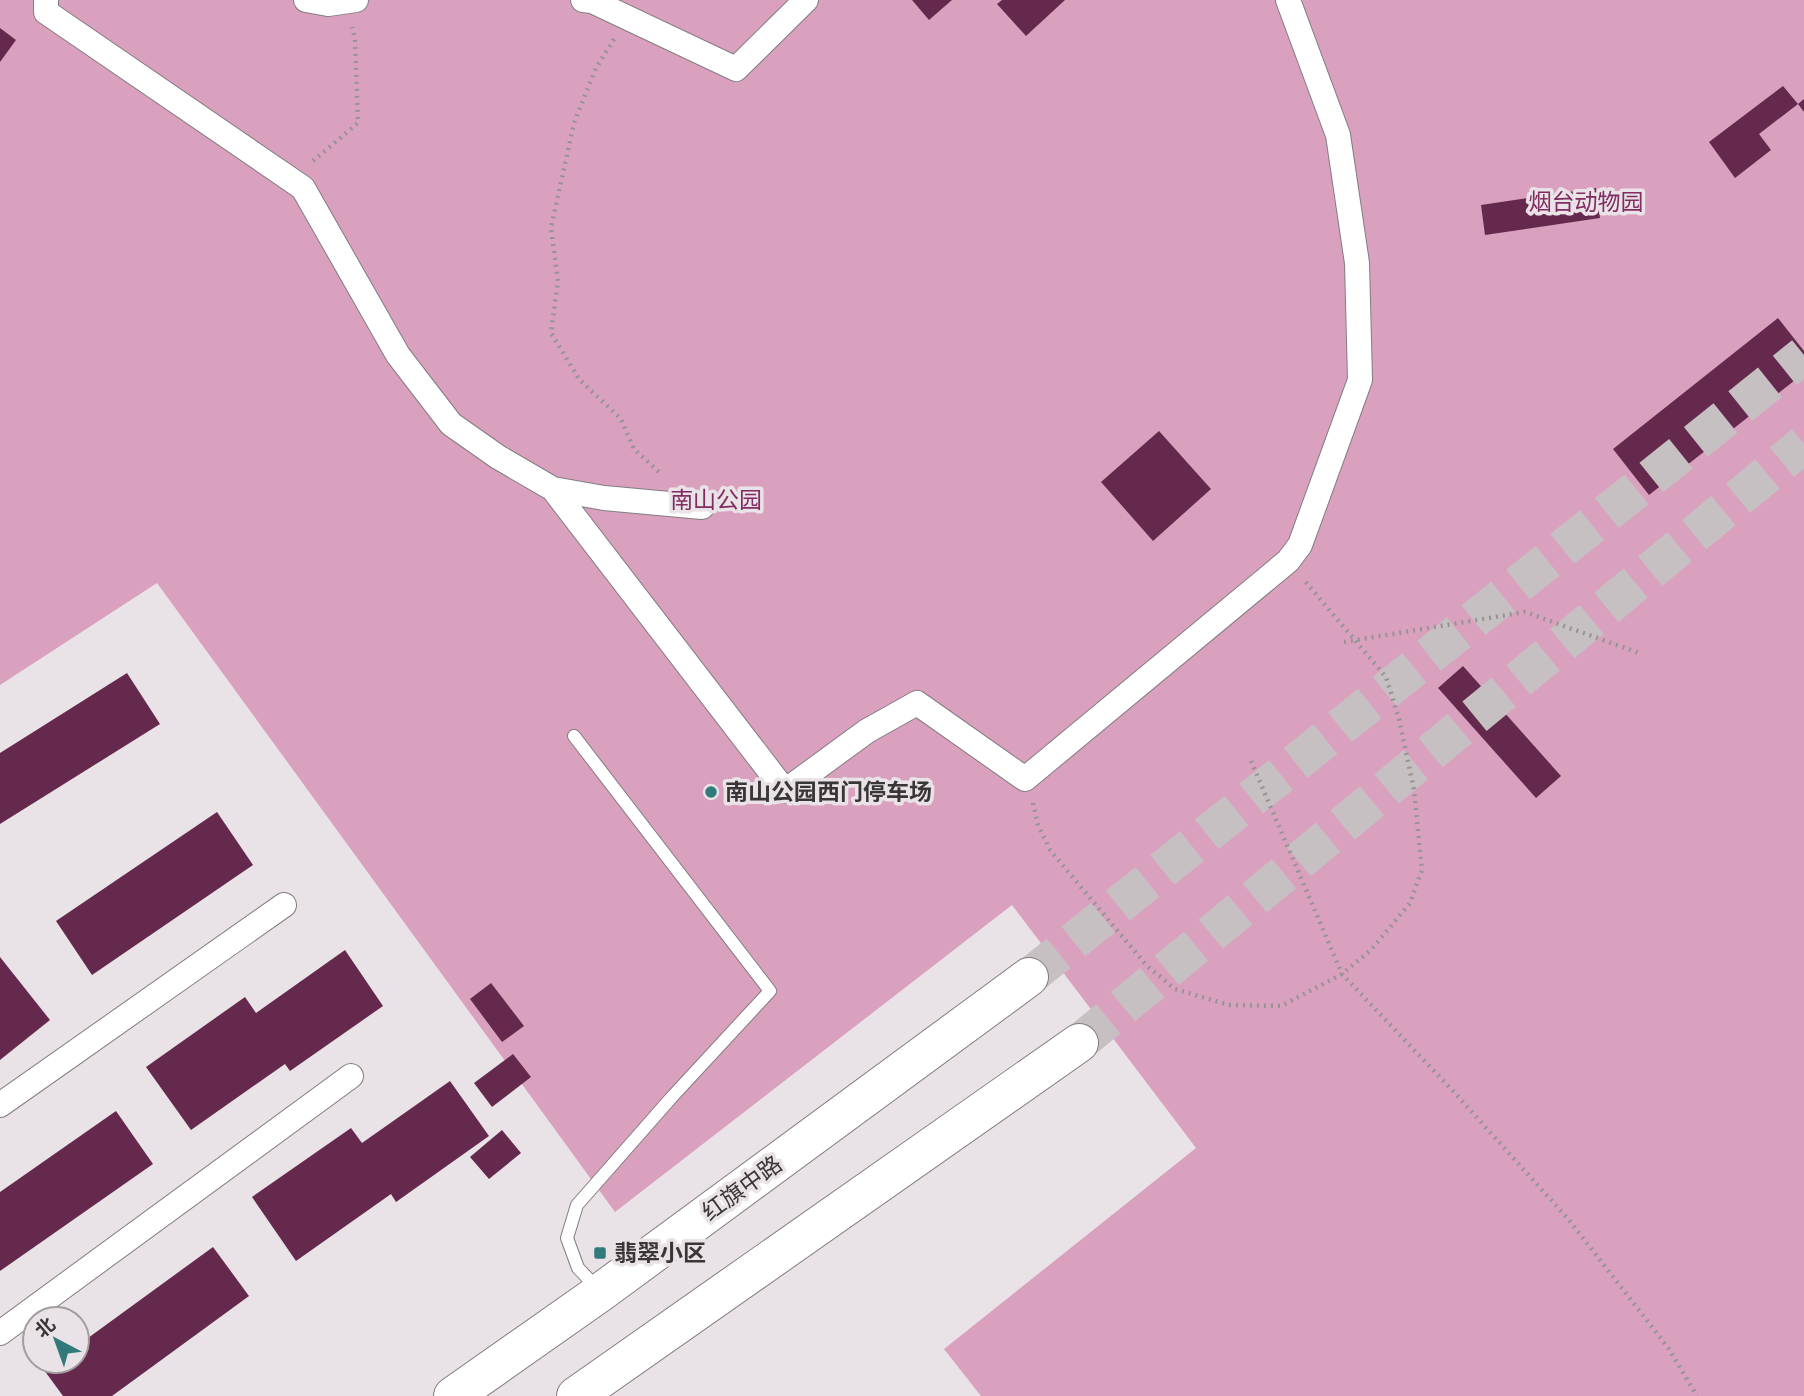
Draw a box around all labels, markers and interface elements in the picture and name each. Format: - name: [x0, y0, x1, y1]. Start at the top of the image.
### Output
- park label: 烟台动物园: [1529, 185, 1644, 217]
- park label: 南山公园: [670, 483, 762, 515]
- place label: 南山公园西门停车场: [725, 775, 932, 807]
- marker: 南山公园西门停车场: [703, 784, 719, 800]
- street label: 红旗中路: [695, 1147, 788, 1227]
- place label: 翡翠小区: [614, 1236, 706, 1268]
- marker: 翡翠小区: [592, 1245, 608, 1261]
- north arrow: [21, 1305, 91, 1375]
- text: 北: [29, 1311, 61, 1343]

